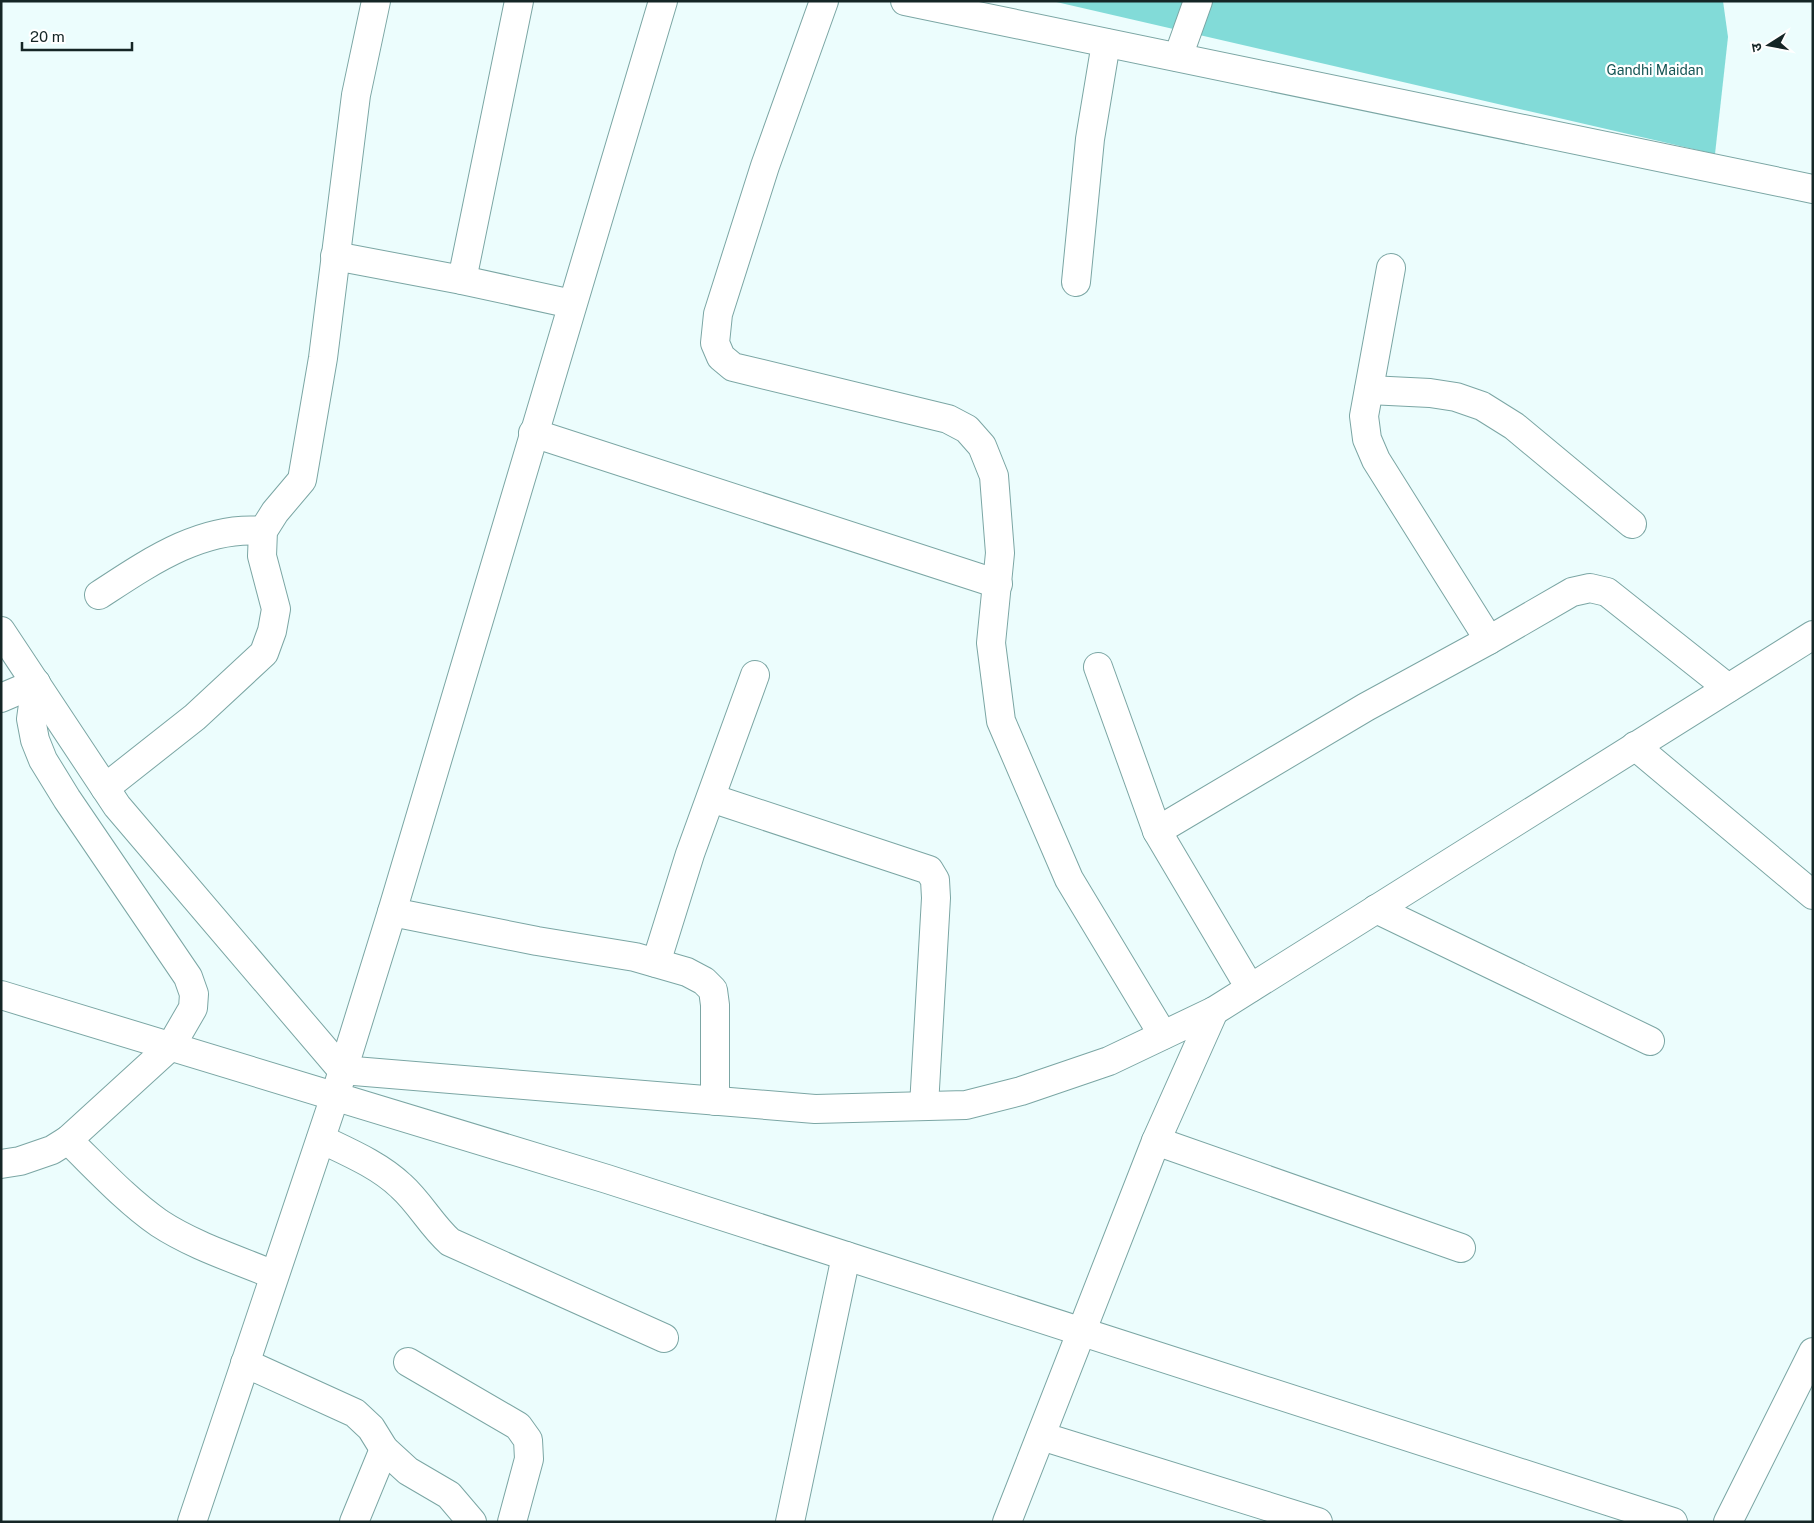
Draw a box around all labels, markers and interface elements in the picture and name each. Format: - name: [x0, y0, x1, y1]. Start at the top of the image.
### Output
- scale bar: [22, 20, 132, 52]
- north arrow: [1744, 20, 1794, 70]
- text: 20 m: [30, 28, 65, 45]
- text: उ: [1747, 41, 1765, 53]
- park label: Gandhi Maidan: [1606, 62, 1704, 78]

